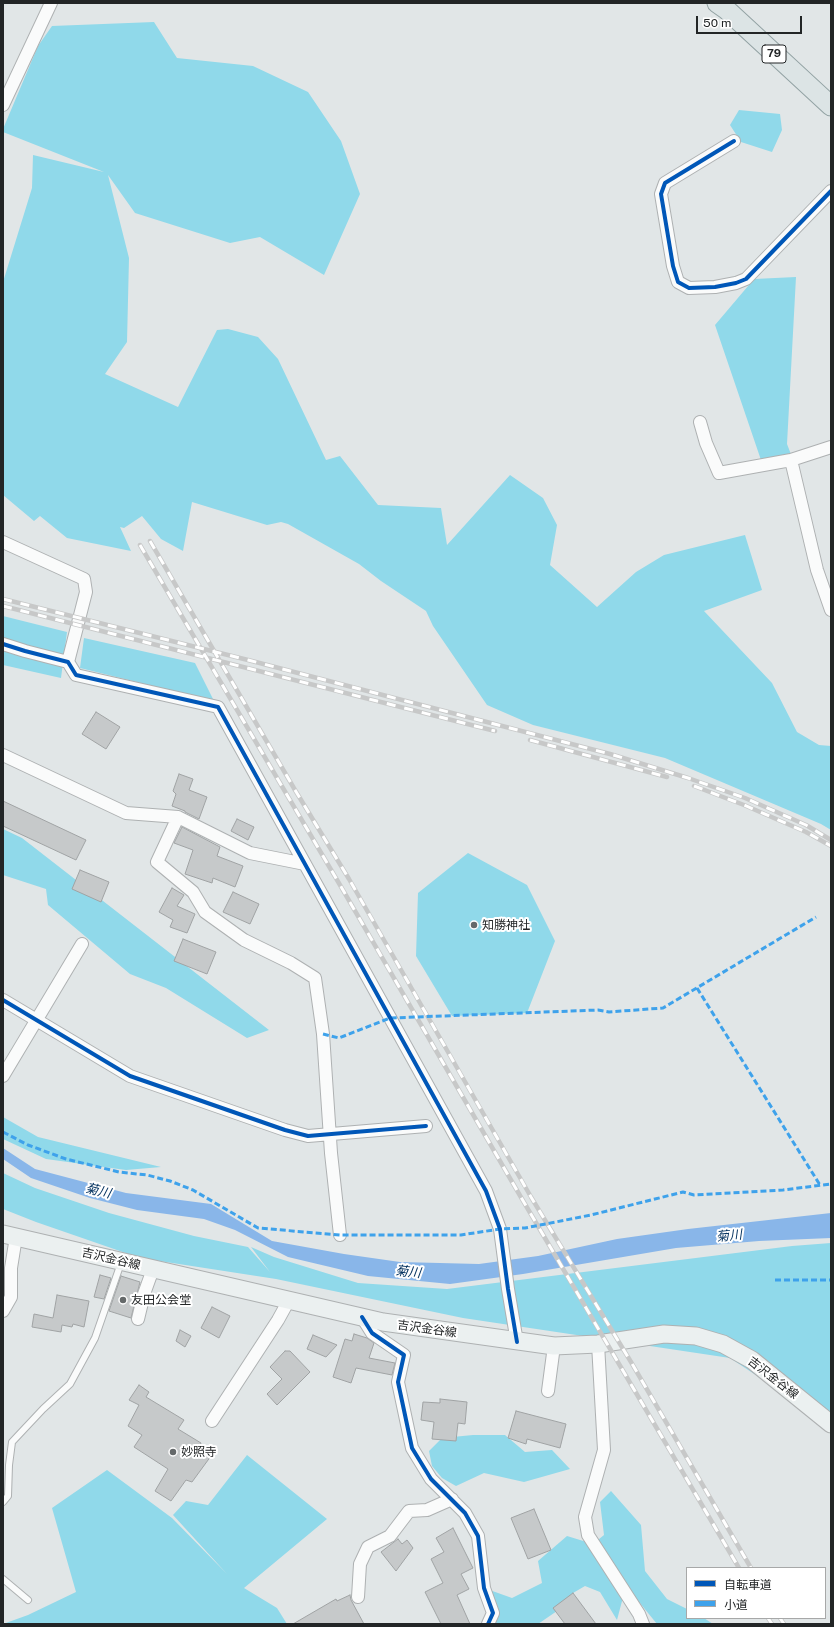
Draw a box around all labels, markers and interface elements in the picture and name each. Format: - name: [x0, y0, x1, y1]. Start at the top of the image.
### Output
- scale bar: [698, 8, 804, 34]
- text: 50 m: [703, 16, 731, 30]
- road number: 79: [762, 45, 786, 63]
- place label: 知勝神社: [482, 918, 530, 932]
- marker: 知勝神社: [469, 920, 479, 930]
- water label: 菊川: [84, 1180, 112, 1202]
- water label: 菊川: [715, 1227, 743, 1245]
- street label: 吉沢金谷線: [80, 1245, 142, 1273]
- water label: 菊川: [394, 1263, 422, 1281]
- place label: 友田公会堂: [131, 1293, 191, 1307]
- marker: 友田公会堂: [118, 1295, 128, 1305]
- street label: 吉沢金谷線: [396, 1318, 458, 1340]
- street label: 吉沢金谷線: [745, 1354, 801, 1402]
- place label: 妙照寺: [181, 1445, 217, 1459]
- marker: 妙照寺: [168, 1447, 178, 1457]
- legend: [686, 1567, 826, 1619]
- text: 自転車道: [724, 1578, 772, 1592]
- text: 小道: [724, 1598, 748, 1612]

